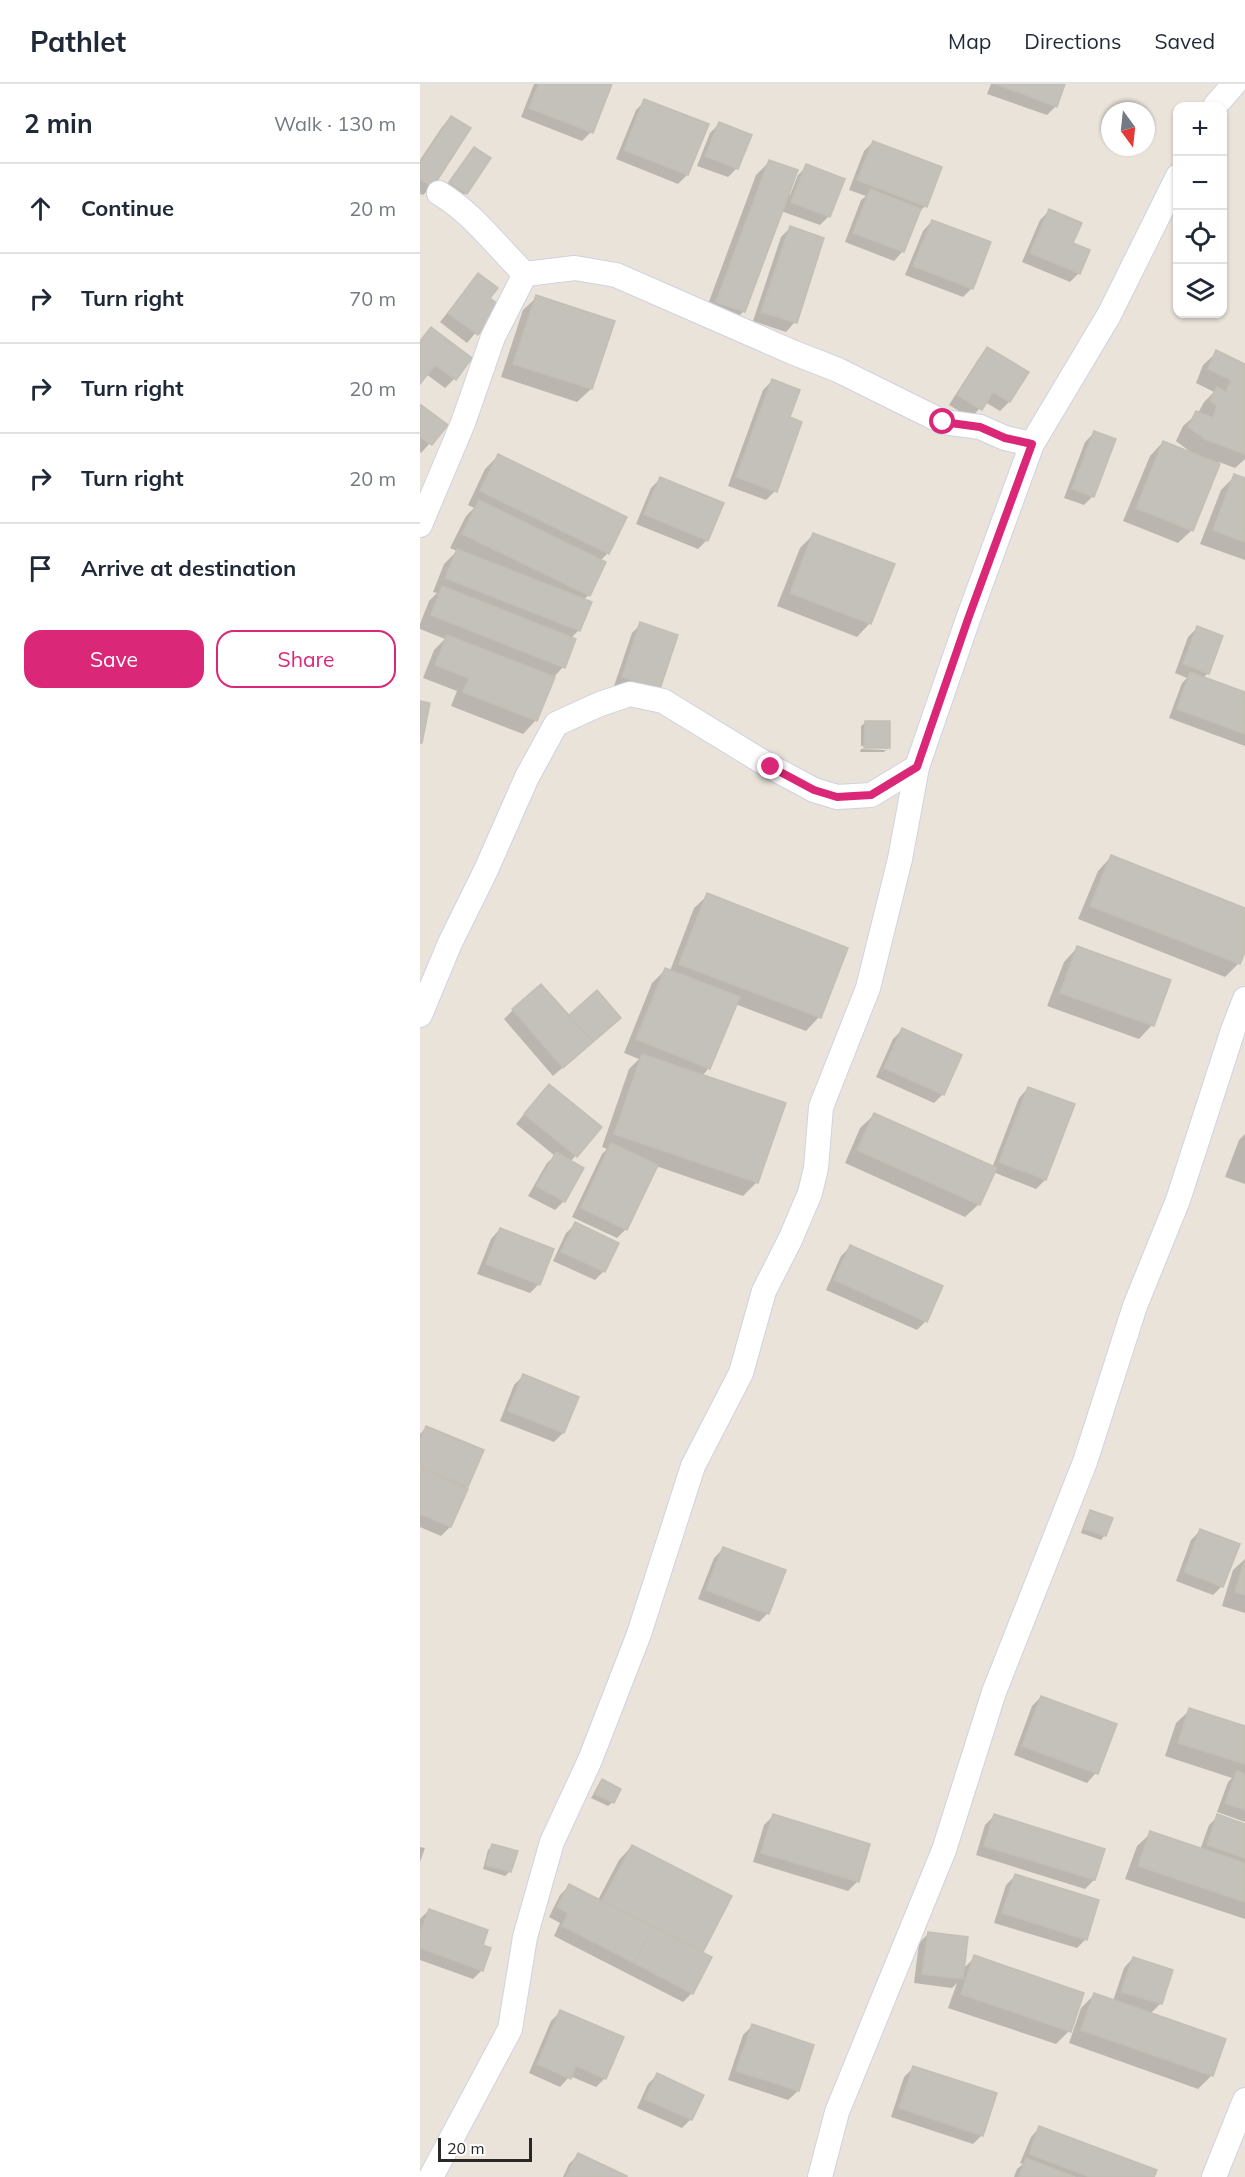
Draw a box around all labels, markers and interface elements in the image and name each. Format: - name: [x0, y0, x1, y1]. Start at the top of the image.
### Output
- text: Pathlet: [30, 24, 126, 59]
- text: Map: [948, 28, 991, 54]
- text: Directions: [1024, 28, 1121, 54]
- text: Saved: [1154, 28, 1215, 54]
- north arrow: [1101, 102, 1155, 156]
- map controls: [1173, 102, 1227, 318]
- button: +: [1173, 102, 1227, 156]
- text: 2 min: [24, 107, 93, 140]
- text: Walk · 130 m: [274, 111, 396, 136]
- button: −: [1173, 156, 1227, 210]
- icon: ahead: [24, 192, 57, 225]
- text: Continue: [81, 194, 174, 222]
- text: 20 m: [349, 196, 396, 221]
- button: locate: [1173, 210, 1227, 264]
- button: layers: [1173, 264, 1227, 318]
- icon: right: [24, 282, 57, 315]
- text: Turn right: [81, 284, 184, 312]
- text: 70 m: [349, 286, 396, 311]
- icon: right: [24, 372, 57, 405]
- text: Turn right: [81, 374, 184, 402]
- text: 20 m: [349, 376, 396, 401]
- route start: [929, 408, 955, 434]
- icon: right: [24, 462, 57, 495]
- text: Turn right: [81, 464, 184, 492]
- text: 20 m: [349, 466, 396, 491]
- icon: arrive: [24, 552, 57, 585]
- text: Arrive at destination: [81, 554, 296, 582]
- button: Save: [24, 630, 204, 688]
- button: Share: [216, 630, 396, 688]
- route end: [757, 753, 783, 779]
- scale bar: [438, 2135, 532, 2162]
- text: 20 m: [447, 2138, 484, 2158]

